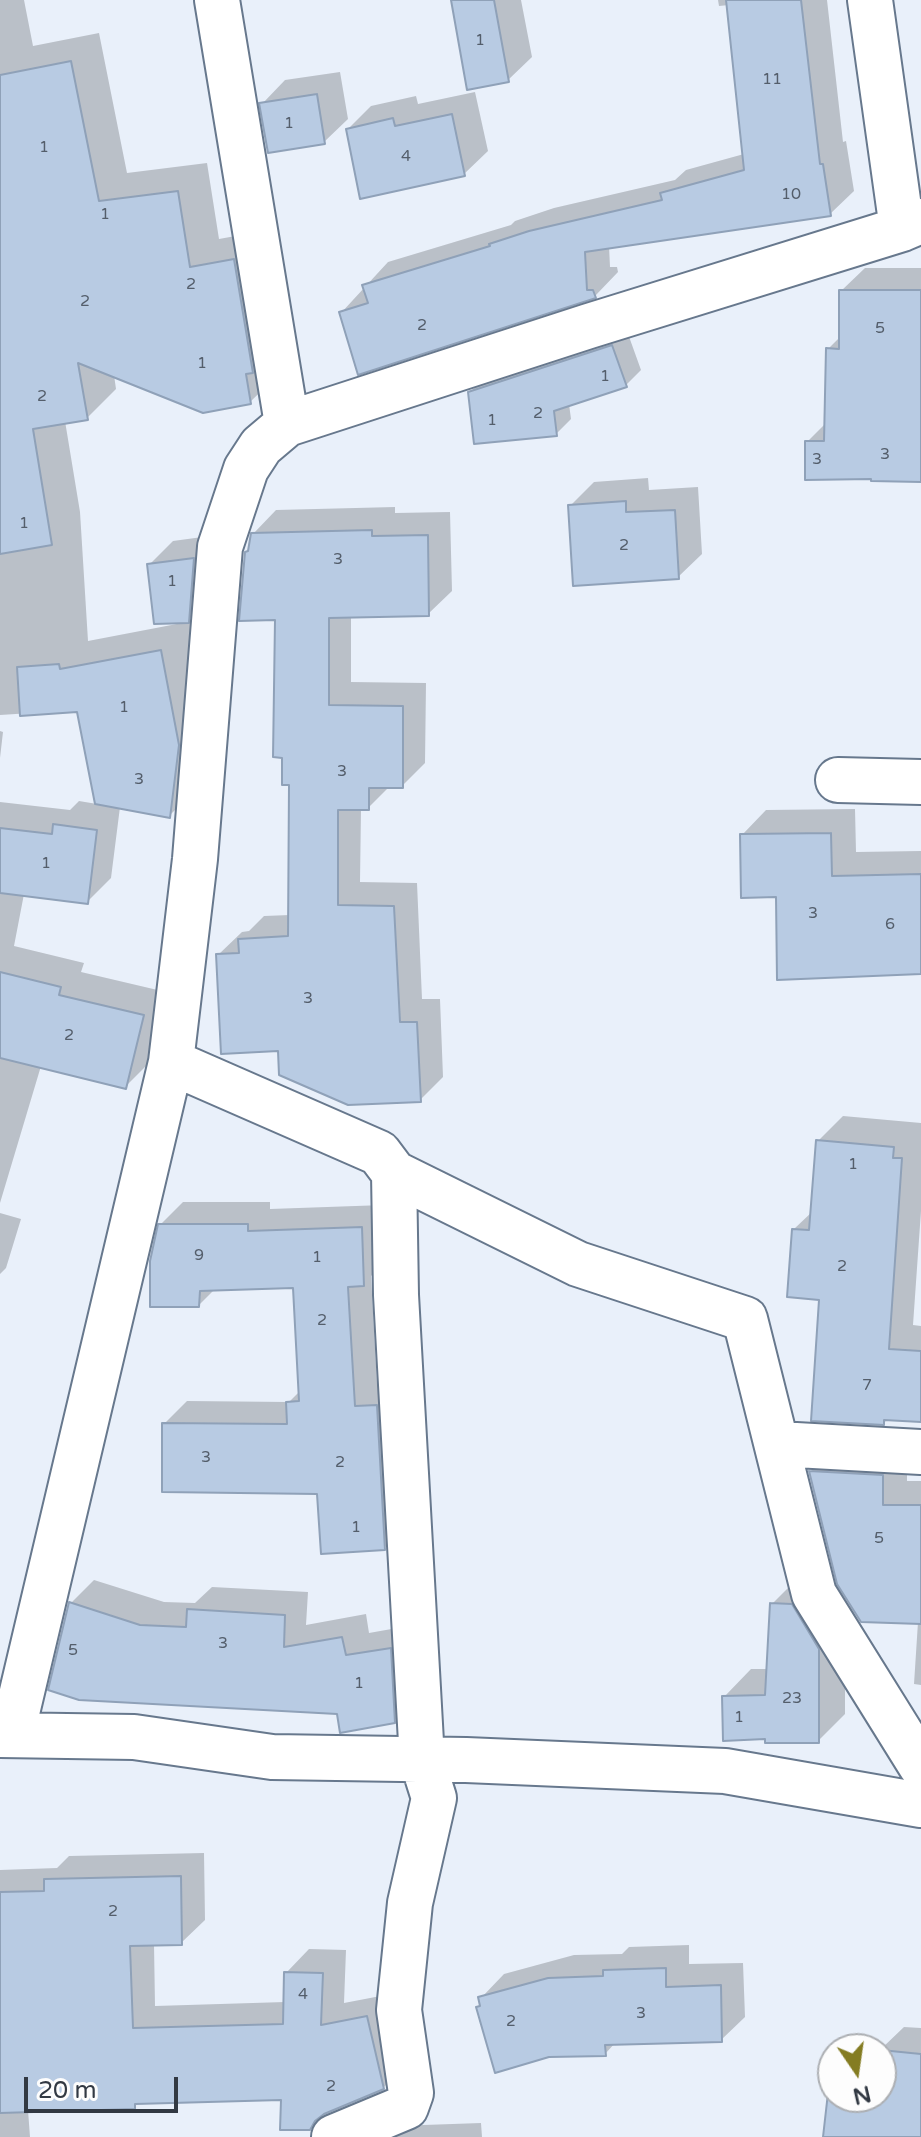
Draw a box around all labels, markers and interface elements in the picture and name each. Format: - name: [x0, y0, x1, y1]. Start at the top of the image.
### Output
- house number: 1: [475, 31, 485, 51]
- house number: 11: [762, 70, 782, 90]
- house number: 1: [284, 114, 294, 134]
- house number: 1: [39, 138, 49, 158]
- house number: 4: [401, 147, 411, 167]
- house number: 10: [781, 185, 801, 205]
- house number: 1: [100, 205, 110, 225]
- house number: 2: [186, 275, 196, 295]
- house number: 2: [80, 292, 90, 312]
- house number: 2: [417, 316, 427, 336]
- house number: 5: [875, 319, 885, 339]
- house number: 1: [197, 354, 207, 374]
- house number: 1: [600, 367, 610, 387]
- house number: 2: [37, 387, 47, 407]
- house number: 2: [533, 404, 543, 424]
- house number: 1: [487, 411, 497, 431]
- house number: 3: [880, 445, 890, 465]
- house number: 3: [812, 450, 822, 470]
- house number: 1: [19, 514, 29, 534]
- house number: 2: [619, 536, 629, 556]
- house number: 3: [333, 550, 343, 570]
- house number: 1: [167, 572, 177, 592]
- house number: 1: [119, 698, 129, 718]
- house number: 3: [337, 762, 347, 782]
- house number: 3: [134, 770, 144, 790]
- house number: 1: [41, 854, 51, 874]
- house number: 3: [808, 904, 818, 924]
- house number: 6: [885, 915, 895, 935]
- house number: 3: [303, 989, 313, 1009]
- house number: 2: [64, 1026, 74, 1046]
- house number: 1: [848, 1155, 858, 1175]
- house number: 9: [194, 1246, 204, 1266]
- house number: 1: [312, 1248, 322, 1268]
- house number: 2: [837, 1257, 847, 1277]
- house number: 2: [317, 1311, 327, 1331]
- house number: 7: [862, 1376, 872, 1396]
- house number: 3: [201, 1448, 211, 1468]
- house number: 2: [335, 1453, 345, 1473]
- house number: 1: [351, 1518, 361, 1538]
- house number: 5: [874, 1529, 884, 1549]
- house number: 3: [218, 1634, 228, 1654]
- house number: 5: [68, 1641, 78, 1661]
- house number: 1: [354, 1674, 364, 1694]
- house number: 23: [782, 1689, 802, 1709]
- house number: 1: [734, 1708, 744, 1728]
- house number: 2: [108, 1902, 118, 1922]
- house number: 4: [298, 1985, 308, 2005]
- house number: 3: [636, 2004, 646, 2024]
- house number: 2: [506, 2012, 516, 2032]
- north arrow: [817, 2033, 897, 2113]
- scale bar: [28, 2061, 182, 2111]
- text: 20 m: [38, 2076, 96, 2105]
- house number: 2: [326, 2077, 336, 2097]
- text: N: [850, 2080, 873, 2109]

